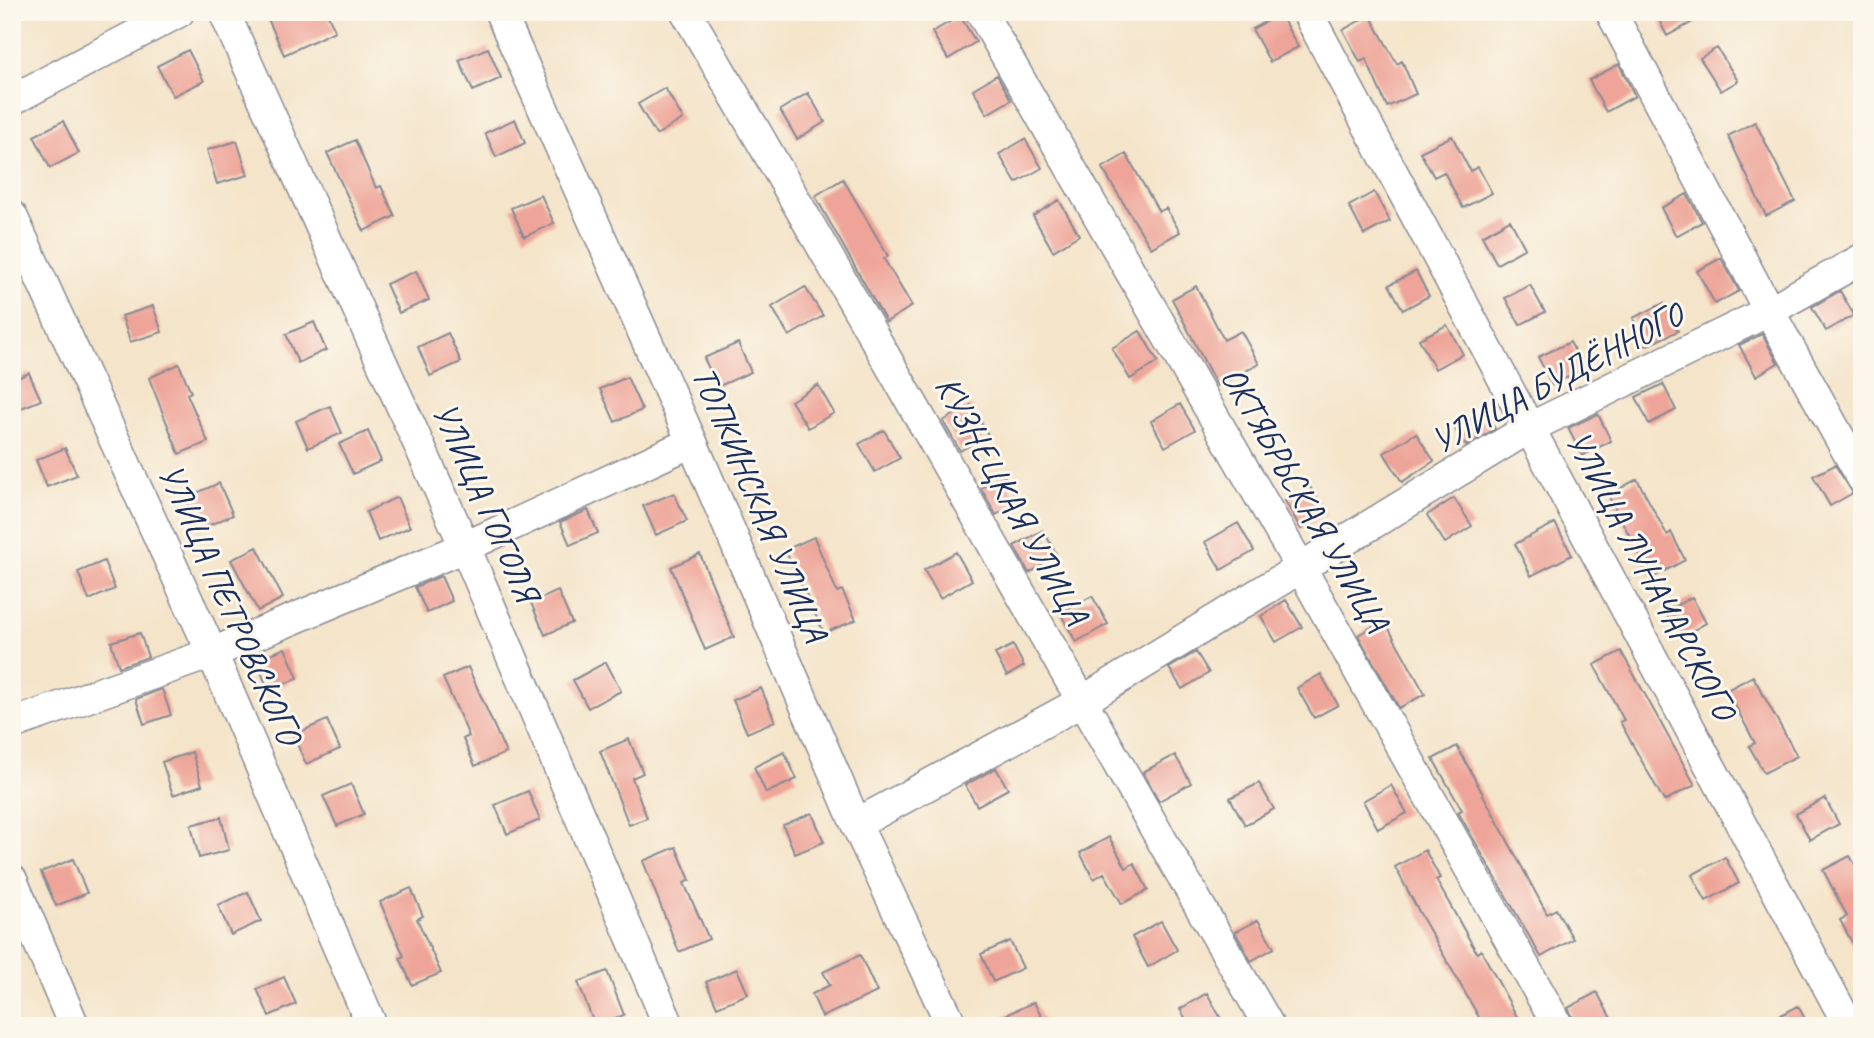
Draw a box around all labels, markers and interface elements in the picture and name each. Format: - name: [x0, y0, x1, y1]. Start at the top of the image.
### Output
- street label: УЛИЦА БУДЁННОГО: [1423, 291, 1694, 463]
- street label: ОКТЯБРЬСКАЯ УЛИЦА: [1211, 358, 1400, 641]
- street label: ТОПКИНСКАЯ УЛИЦА: [682, 360, 839, 650]
- street label: КУЗНЕЦКАЯ УЛИЦА: [925, 368, 1100, 634]
- street label: УЛИЦА ГОГОЛЯ: [422, 395, 552, 613]
- street label: УЛИЦА ЛУНАЧАРСКОГО: [1556, 423, 1748, 731]
- street label: УЛИЦА ПЕТРОВСКОГО: [148, 457, 313, 754]

